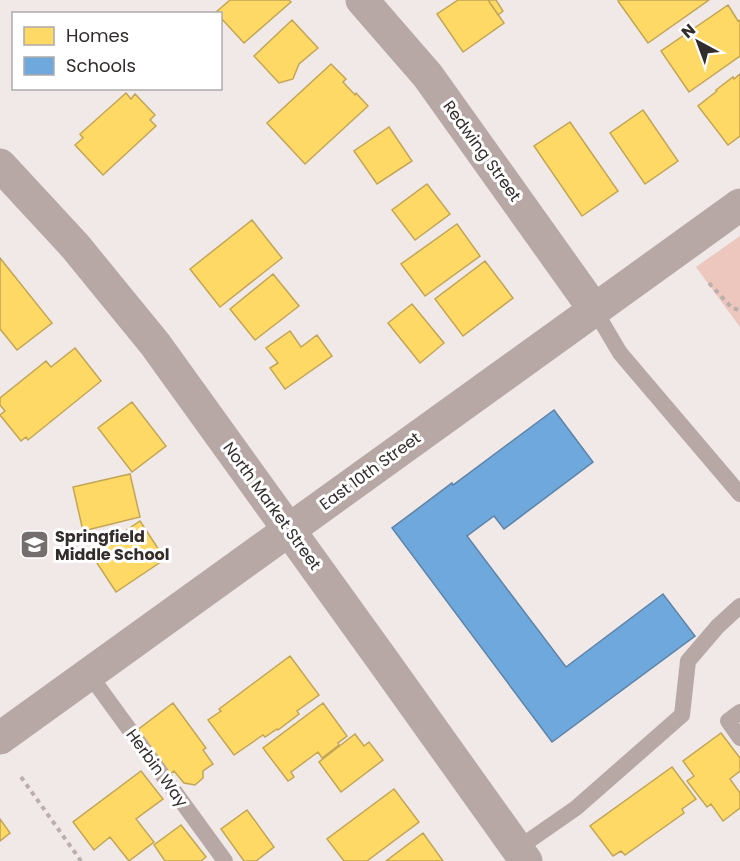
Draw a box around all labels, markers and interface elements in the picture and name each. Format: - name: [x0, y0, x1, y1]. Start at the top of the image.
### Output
- legend: [12, 12, 222, 90]
- north arrow: [668, 12, 728, 72]
- text: N: [676, 18, 701, 44]
- text: Homes: [66, 23, 129, 48]
- text: Schools: [66, 53, 136, 78]
- street label: Redwing Street: [438, 96, 527, 206]
- street label: East 10th Street: [315, 426, 425, 516]
- street label: North Market Street: [218, 437, 327, 575]
- place label: Springfield Middle School: [55, 525, 170, 566]
- school or university icon: Springfield Middle School: [18, 529, 50, 561]
- street label: Herbin Way: [121, 724, 193, 812]

